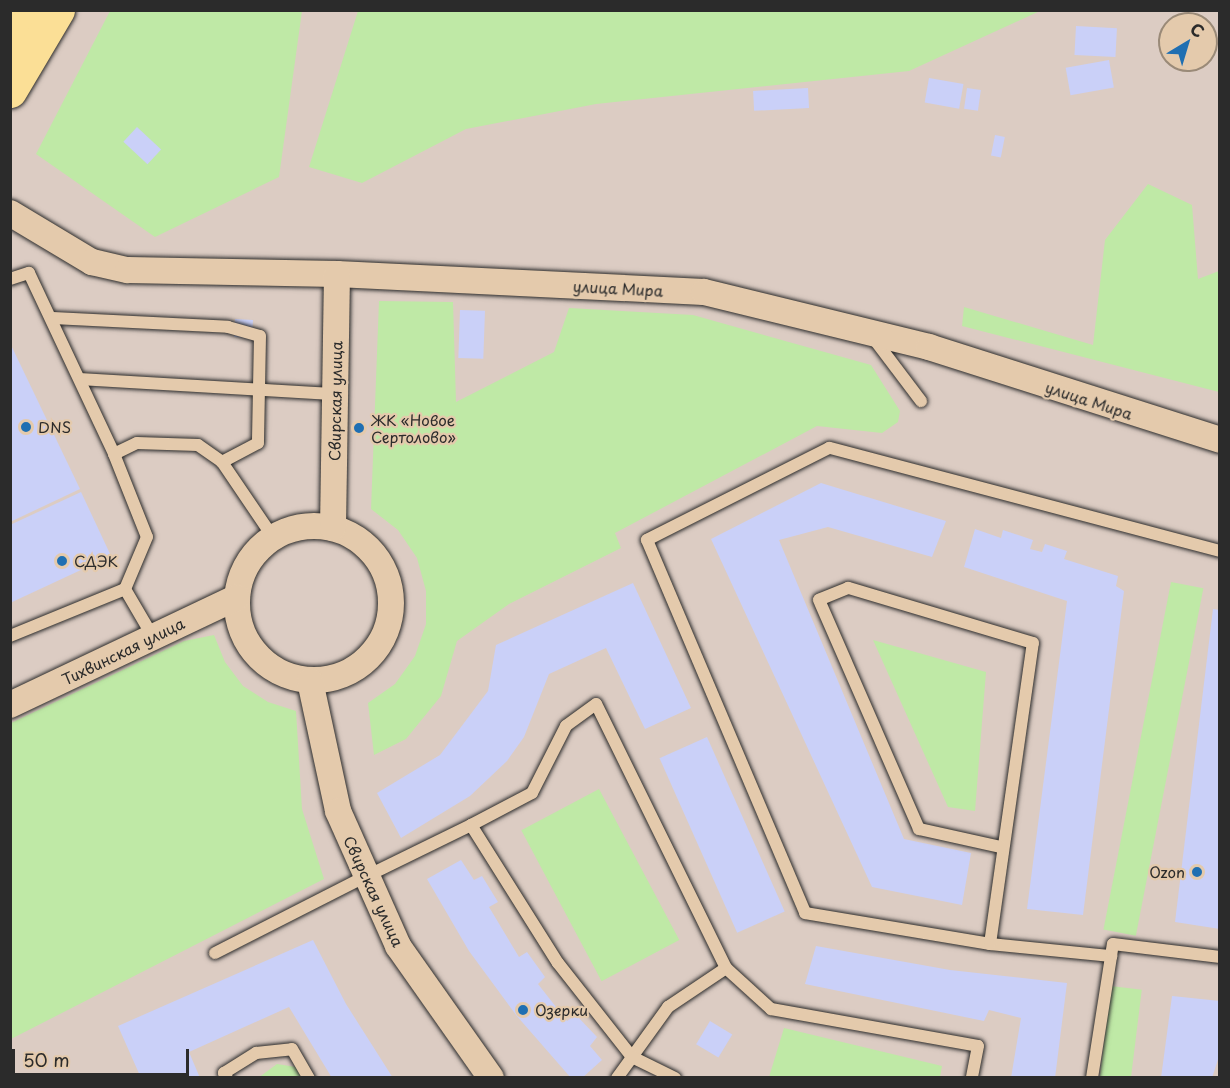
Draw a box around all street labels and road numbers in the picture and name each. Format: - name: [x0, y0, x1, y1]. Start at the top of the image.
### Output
- street label: улица Мира: [572, 277, 664, 299]
- street label: Свирская улица: [325, 340, 345, 462]
- street label: улица Мира: [1043, 377, 1135, 423]
- street label: Тихвинская улица: [58, 613, 188, 689]
- street label: Свирская улица: [340, 832, 408, 950]

